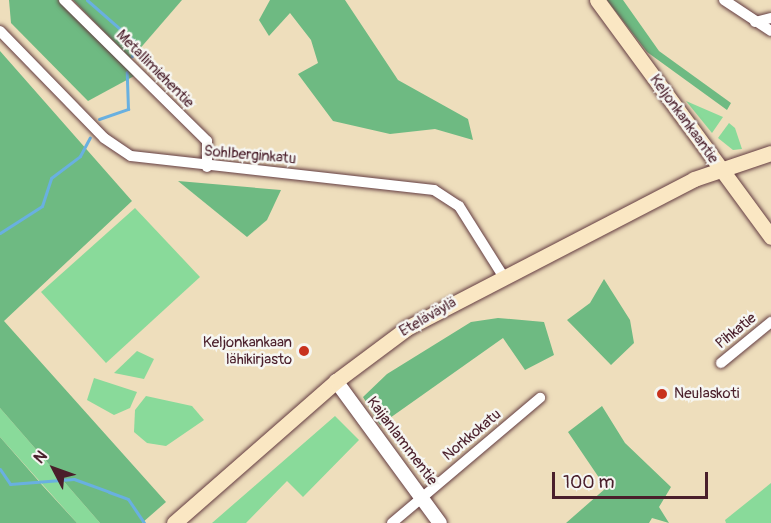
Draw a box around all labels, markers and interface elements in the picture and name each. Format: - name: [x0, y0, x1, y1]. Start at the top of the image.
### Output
- street label: Metallimiehentie: [112, 26, 198, 112]
- street label: Keljonkankaantie: [646, 71, 722, 167]
- street label: Sohlberginkatu: [203, 142, 297, 168]
- street label: Eteläväylä: [396, 293, 460, 341]
- street label: Pihkatie: [712, 309, 760, 353]
- place label: Keljonkankaan lähikirjasto: [203, 333, 292, 368]
- marker: Keljonkankaan lähikirjasto: [297, 344, 311, 358]
- place label: Neulaskoti: [674, 385, 739, 403]
- marker: Neulaskoti: [655, 387, 669, 401]
- street label: Kaijanlammentie: [363, 393, 441, 489]
- street label: Norkkokatu: [439, 405, 505, 465]
- north arrow: [24, 439, 84, 499]
- text: N: [29, 447, 52, 468]
- scale bar: [555, 460, 711, 498]
- text: 100 m: [563, 471, 615, 494]

